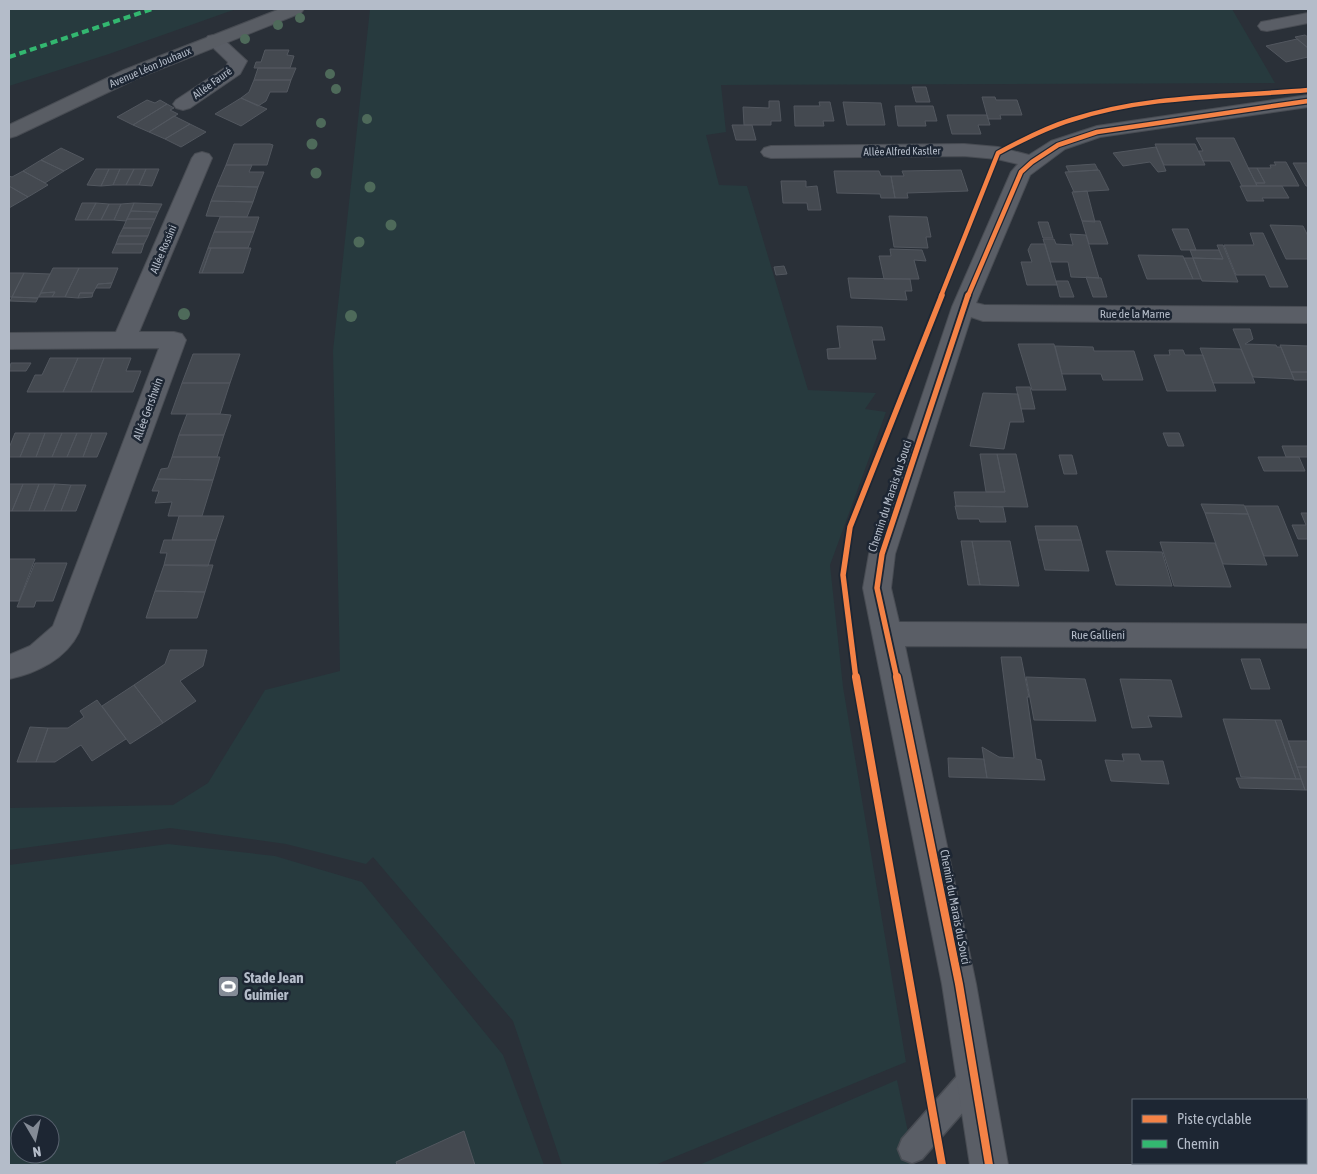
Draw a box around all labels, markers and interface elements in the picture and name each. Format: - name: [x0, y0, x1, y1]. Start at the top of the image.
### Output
- street label: Avenue Léon Jouhaux: [107, 44, 193, 90]
- street label: Allée Fauré: [190, 65, 234, 101]
- street label: Allée Alfred Kastler: [863, 144, 941, 158]
- street label: Allée Rossini: [147, 223, 179, 275]
- street label: Rue de la Marne: [1100, 307, 1170, 321]
- street label: Allée Gershwin: [130, 376, 166, 442]
- street label: Chemin du Marais du Souci: [865, 438, 915, 554]
- street label: Rue Gallieni: [1071, 628, 1125, 642]
- street label: Chemin du Marais du Souci: [937, 848, 973, 966]
- place label: Stade Jean Guimier: [244, 969, 303, 1003]
- sports icon: Stade Jean Guimier: [216, 974, 240, 998]
- legend: [1132, 1099, 1307, 1164]
- text: Piste cyclable: [1177, 1110, 1252, 1127]
- north arrow: [10, 1114, 60, 1164]
- text: Chemin: [1177, 1135, 1219, 1152]
- text: N: [32, 1143, 42, 1160]

